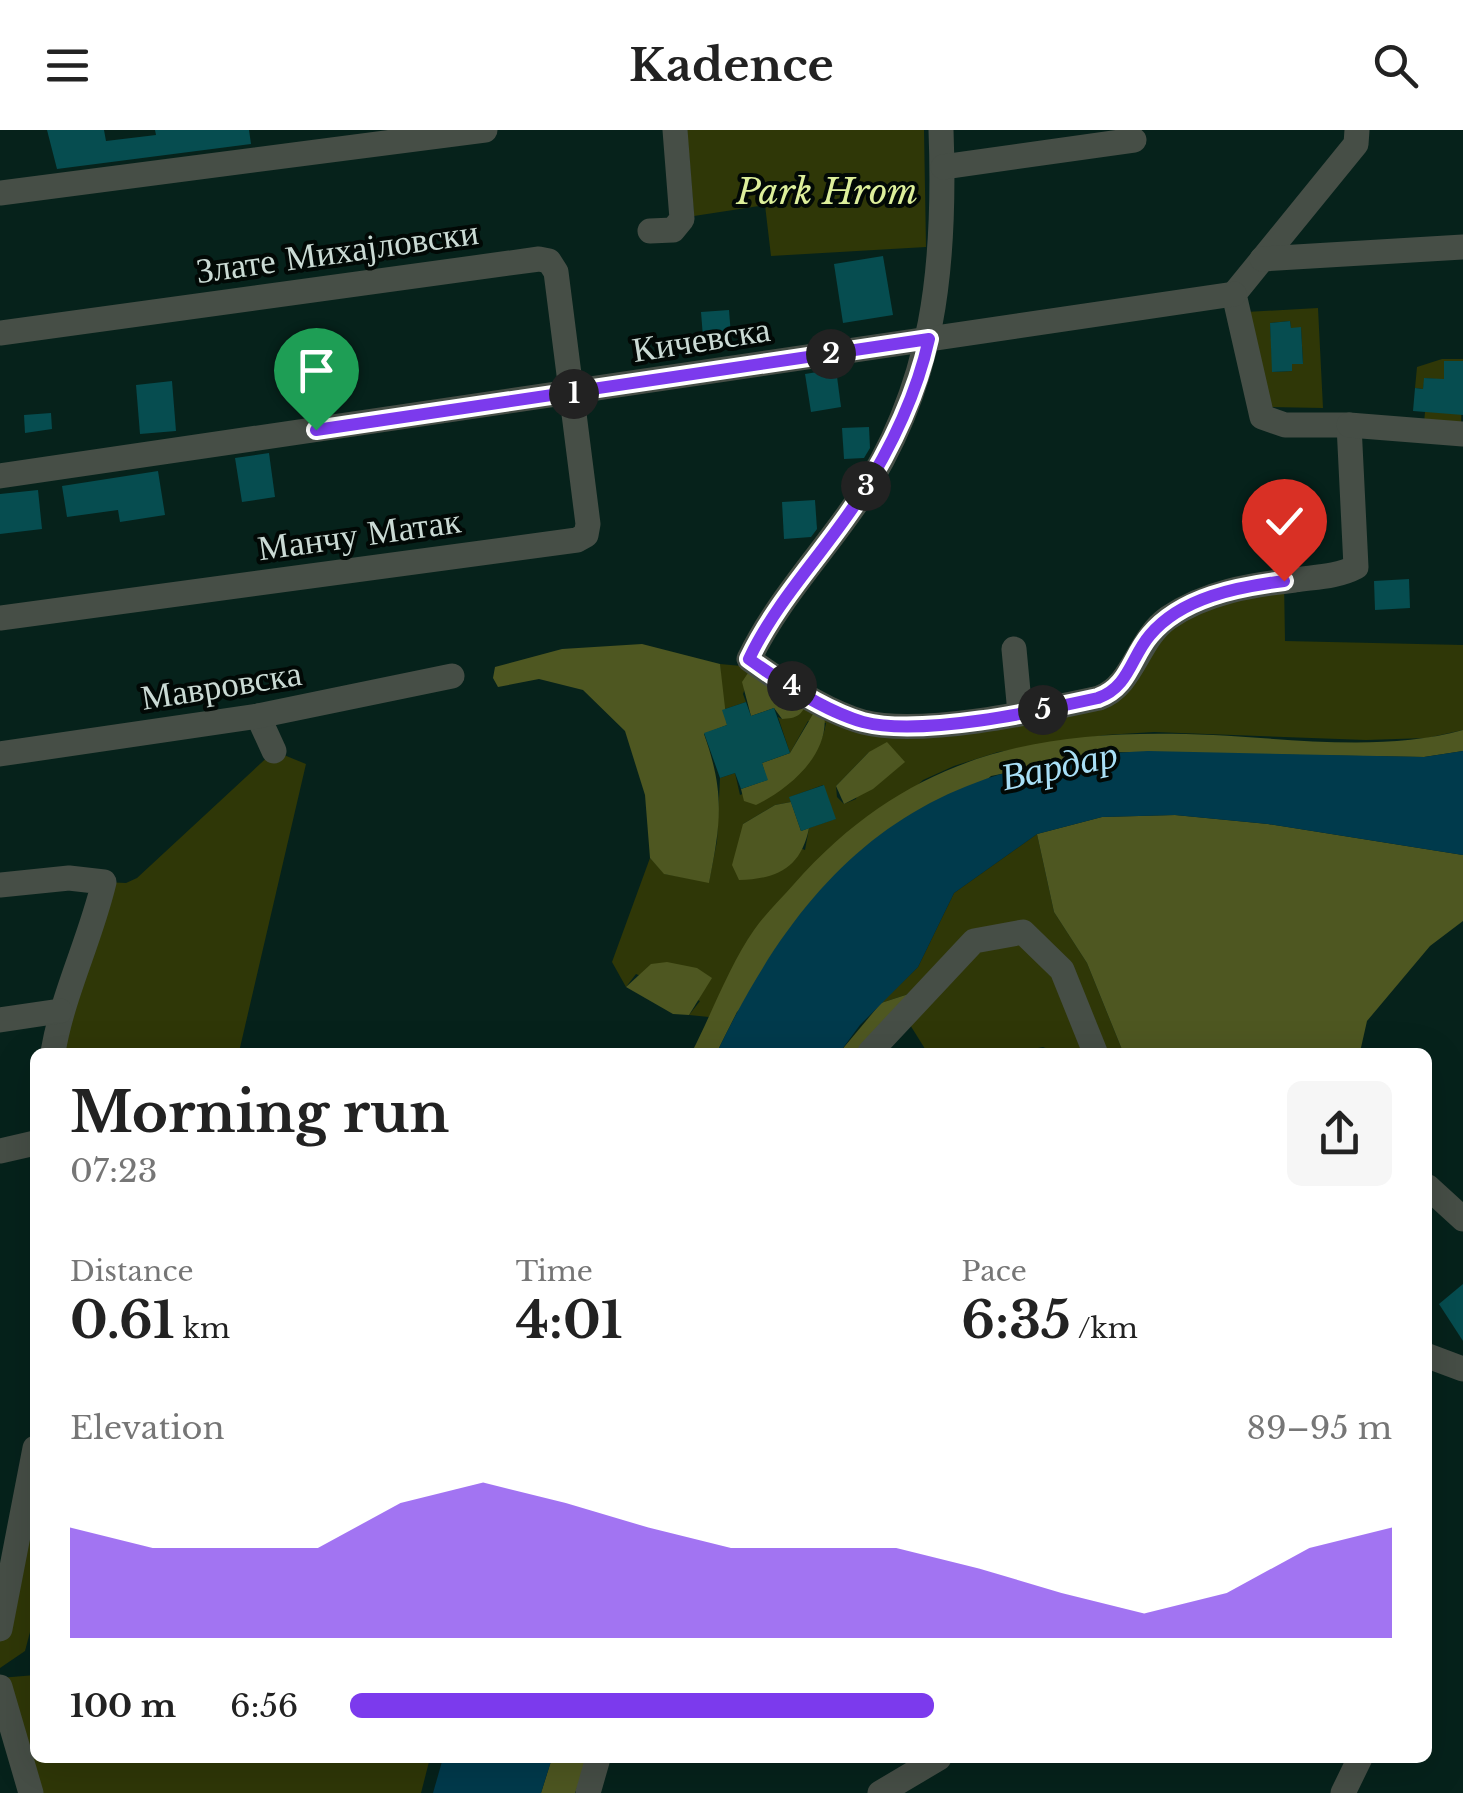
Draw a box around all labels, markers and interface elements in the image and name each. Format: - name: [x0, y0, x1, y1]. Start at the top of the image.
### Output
- text: Kadence: [629, 37, 834, 93]
- icon: menu: [40, 38, 95, 93]
- icon: search: [1368, 38, 1423, 93]
- park label: Park Hrom: [735, 170, 918, 213]
- street label: Злате Михајловски: [193, 210, 481, 292]
- street label: Кичевска: [629, 307, 774, 371]
- pin: [274, 328, 359, 431]
- pin: 2: [806, 329, 856, 379]
- text: 2: [822, 336, 840, 371]
- icon: arrive: [289, 343, 344, 398]
- pin: 1: [549, 369, 599, 419]
- text: 1: [568, 376, 580, 411]
- pin: 3: [841, 461, 891, 511]
- text: 3: [857, 468, 875, 503]
- pin: [1242, 479, 1327, 582]
- icon: check: [1257, 494, 1312, 549]
- street label: Манчу Матак: [255, 498, 464, 570]
- street label: Мавровска: [138, 651, 305, 719]
- pin: 4: [767, 661, 817, 711]
- text: 4: [783, 668, 801, 703]
- pin: 5: [1018, 685, 1068, 735]
- text: 5: [1035, 692, 1051, 727]
- water label: Вардар: [996, 730, 1122, 800]
- text: Morning run: [70, 1079, 449, 1147]
- button: share: [1287, 1081, 1392, 1186]
- text: 07:23: [70, 1151, 157, 1191]
- text: Distance: [70, 1254, 193, 1289]
- text: Time: [516, 1254, 593, 1289]
- text: Pace: [961, 1254, 1027, 1289]
- text: 0.61: [70, 1289, 175, 1352]
- text: 4:01: [516, 1289, 623, 1352]
- text: 6:35: [961, 1289, 1071, 1352]
- text: km: [175, 1311, 230, 1346]
- text: /km: [1071, 1311, 1138, 1346]
- text: Elevation: [70, 1408, 224, 1448]
- text: 89–95 m: [1247, 1408, 1392, 1448]
- text: 100 m: [70, 1686, 176, 1726]
- text: 6:56: [230, 1686, 298, 1726]

